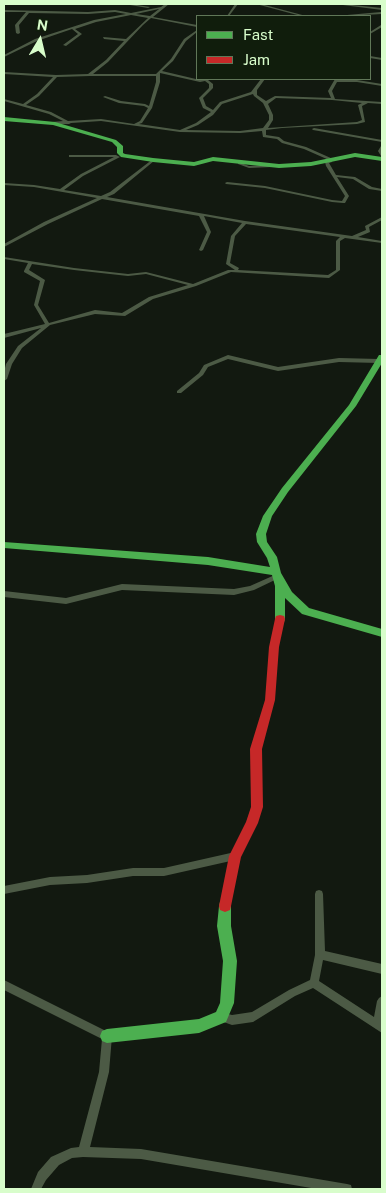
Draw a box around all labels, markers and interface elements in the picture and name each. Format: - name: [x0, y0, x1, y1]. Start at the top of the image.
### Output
- north arrow: [15, 15, 65, 65]
- legend: [196, 15, 371, 80]
- text: N: [36, 16, 49, 34]
- text: Fast: [243, 26, 273, 43]
- text: Jam: [243, 51, 270, 68]

